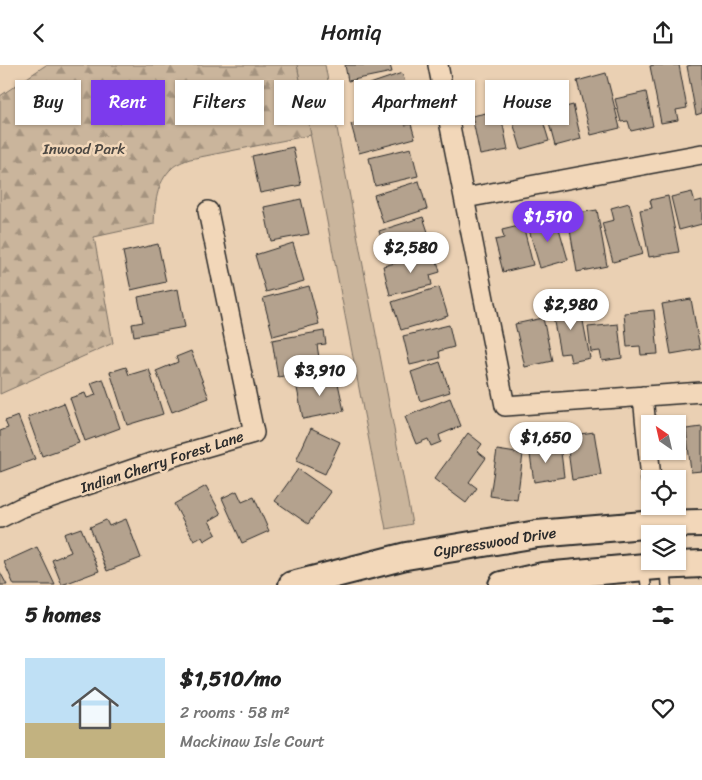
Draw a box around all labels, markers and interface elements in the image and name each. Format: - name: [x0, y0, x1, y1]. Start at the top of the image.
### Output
- text: Homiq: [321, 13, 381, 52]
- icon: back: [25, 19, 53, 47]
- icon: share: [649, 19, 677, 47]
- chip: Buy: [15, 80, 81, 125]
- chip: Rent: [91, 80, 165, 125]
- chip: Filters: [175, 80, 264, 125]
- chip: New: [274, 80, 344, 125]
- chip: Apartment: [354, 80, 475, 125]
- chip: House: [485, 80, 569, 125]
- park label: Inwood Park: [42, 136, 125, 162]
- pin: $1,510: [507, 201, 589, 243]
- text: $1,510: [524, 202, 572, 231]
- pin: $2,580: [370, 231, 452, 274]
- text: $2,580: [384, 233, 438, 262]
- pin: $2,980: [530, 289, 612, 331]
- text: $2,980: [544, 290, 598, 319]
- pin: $3,910: [279, 355, 361, 397]
- text: $3,910: [295, 356, 345, 385]
- north arrow: [641, 415, 686, 460]
- map controls: [641, 415, 686, 570]
- pin: $1,650: [505, 421, 587, 464]
- street label: Indian Cherry Forest Lane: [76, 423, 247, 501]
- text: $1,650: [521, 423, 571, 452]
- button: locate: [641, 470, 686, 515]
- street label: Cypresswood Drive: [432, 519, 558, 565]
- button: layers: [641, 525, 686, 570]
- text: 5 homes: [25, 596, 101, 634]
- icon: filters: [649, 601, 677, 629]
- text: $1,510/mo: [180, 660, 281, 698]
- icon: home: [65, 678, 125, 738]
- icon: heart: [649, 694, 677, 722]
- text: 2 rooms · 58 m²: [180, 698, 290, 727]
- text: Mackinaw Isle Court: [180, 727, 325, 756]

